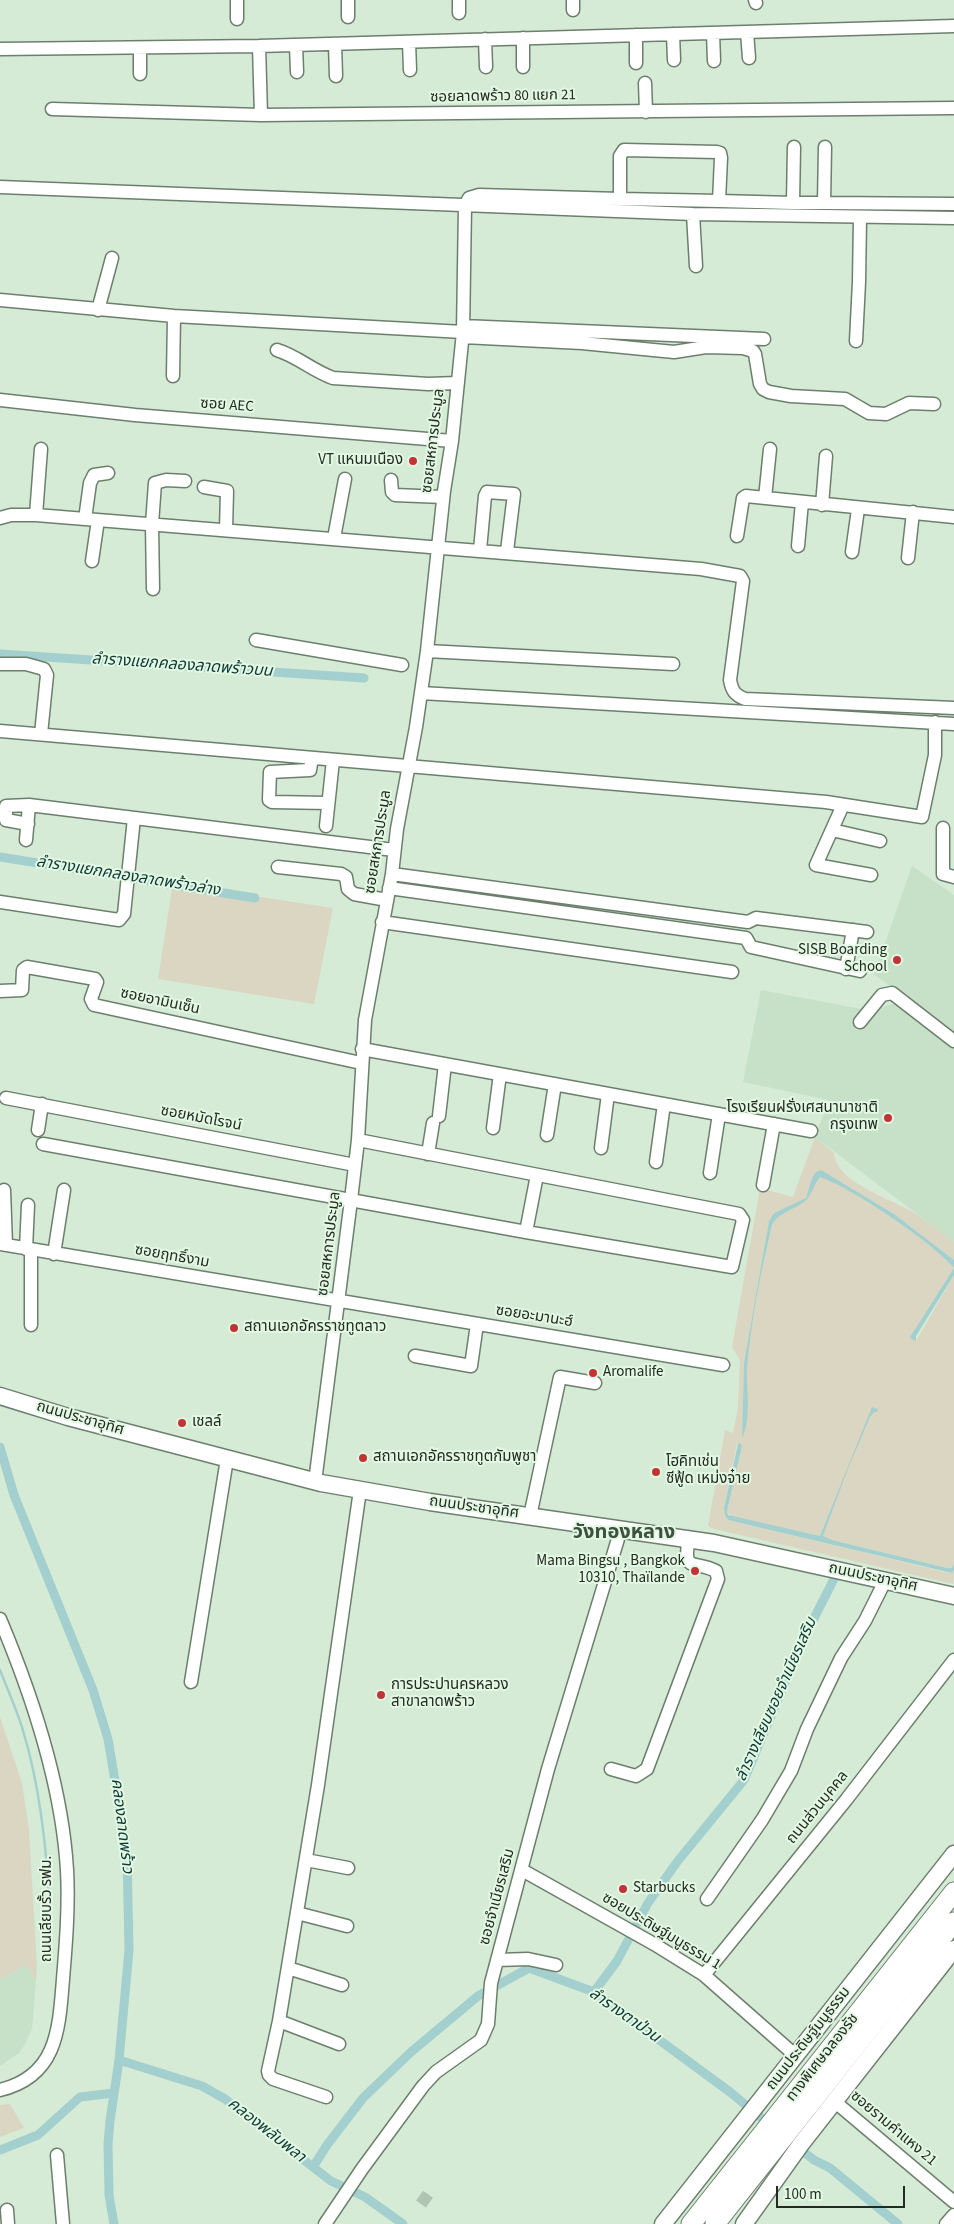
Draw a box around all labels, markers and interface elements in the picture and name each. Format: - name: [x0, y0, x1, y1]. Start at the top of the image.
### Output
- street label: ซอยลาดพร้าว 80 แยก 21: [430, 87, 576, 107]
- street label: ซอยสหการประมูล: [419, 388, 449, 494]
- street label: ซอย AEC: [200, 395, 254, 417]
- place label: VT แหนมเนือง: [318, 452, 403, 470]
- marker: VT แหนมเนือง: [407, 455, 419, 467]
- water label: ลำรางแยกคลองลาดพร้าวบน: [91, 650, 273, 682]
- street label: ซอยสหการประมูล: [362, 789, 396, 895]
- water label: ลำรางแยกคลองลาดพร้าวล่าง: [35, 853, 221, 901]
- place label: SISB Boarding School: [798, 942, 887, 977]
- marker: SISB Boarding School: [891, 954, 903, 966]
- street label: ซอยอามินเซ็น: [119, 985, 201, 1019]
- place label: โรงเรียนฝรั่งเศสนานาชาติ กรุงเทพ: [727, 1100, 878, 1135]
- street label: ซอยหมัดโรจน์: [159, 1102, 243, 1136]
- marker: โรงเรียนฝรั่งเศสนานาชาติ กรุงเทพ: [882, 1112, 894, 1124]
- street label: ซอยสหการประมูล: [315, 1191, 345, 1297]
- street label: ซอยฤทธิ์งาม: [133, 1242, 211, 1272]
- street label: ซอยอะมานะฮ์: [494, 1302, 574, 1332]
- place label: สถานเอกอัครราชทูตลาว: [244, 1319, 386, 1337]
- marker: สถานเอกอัครราชทูตลาว: [228, 1322, 240, 1334]
- place label: Aromalife: [603, 1364, 664, 1382]
- marker: Aromalife: [587, 1367, 599, 1379]
- street label: ถนนประชาอุทิศ: [34, 1398, 126, 1440]
- place label: เชลล์: [192, 1414, 222, 1432]
- marker: เชลล์: [176, 1417, 188, 1429]
- place label: สถานเอกอัครราชทูตกัมพูชา: [373, 1449, 536, 1467]
- marker: สถานเอกอัครราชทูตกัมพูชา: [357, 1452, 369, 1464]
- place label: โฮคิทเช่น ซีฟู้ด เหม่งจ๋าย: [666, 1454, 750, 1489]
- marker: โฮคิทเช่น ซีฟู้ด เหม่งจ๋าย: [650, 1466, 662, 1478]
- street label: ถนนประชาอุทิศ: [428, 1493, 520, 1523]
- district label: วังทองหลาง: [573, 1522, 675, 1546]
- place label: Mama Bingsu , Bangkok 10310, Thaïlande: [536, 1553, 685, 1588]
- street label: ถนนประชาอุทิศ: [827, 1560, 919, 1596]
- marker: Mama Bingsu , Bangkok 10310, Thaïlande: [689, 1565, 701, 1577]
- water label: ลำรางเลียบซอยจำเนียรเสริม: [732, 1615, 822, 1785]
- place label: การประปานครหลวง สาขาลาดพร้าว: [391, 1677, 509, 1712]
- marker: การประปานครหลวง สาขาลาดพร้าว: [375, 1689, 387, 1701]
- street label: ถนนส่วนบุคคล: [783, 1768, 853, 1848]
- water label: คลองลาดพร้าว: [106, 1777, 136, 1875]
- street label: ซอยจำเนียรเสริม: [476, 1847, 520, 1947]
- street label: ถนนเลียบรั้ว รฟม.: [39, 1856, 57, 1962]
- place label: Starbucks: [633, 1880, 695, 1898]
- marker: Starbucks: [617, 1883, 629, 1895]
- street label: ซอยประดิษฐ์มนูธรรม 1: [598, 1889, 724, 1975]
- water label: ลำรางตาป่วน: [585, 1984, 663, 2048]
- street label: ถนนประดิษฐ์มนูธรรม: [763, 1984, 855, 2094]
- street label: ทางพิเศษฉลองรัช: [783, 2010, 863, 2106]
- street label: ซอยรามคำแหง 21: [846, 2088, 940, 2170]
- water label: คลองพลับพลา: [223, 2095, 309, 2167]
- scale bar: [779, 2176, 908, 2208]
- text: 100 m: [784, 2184, 822, 2205]

